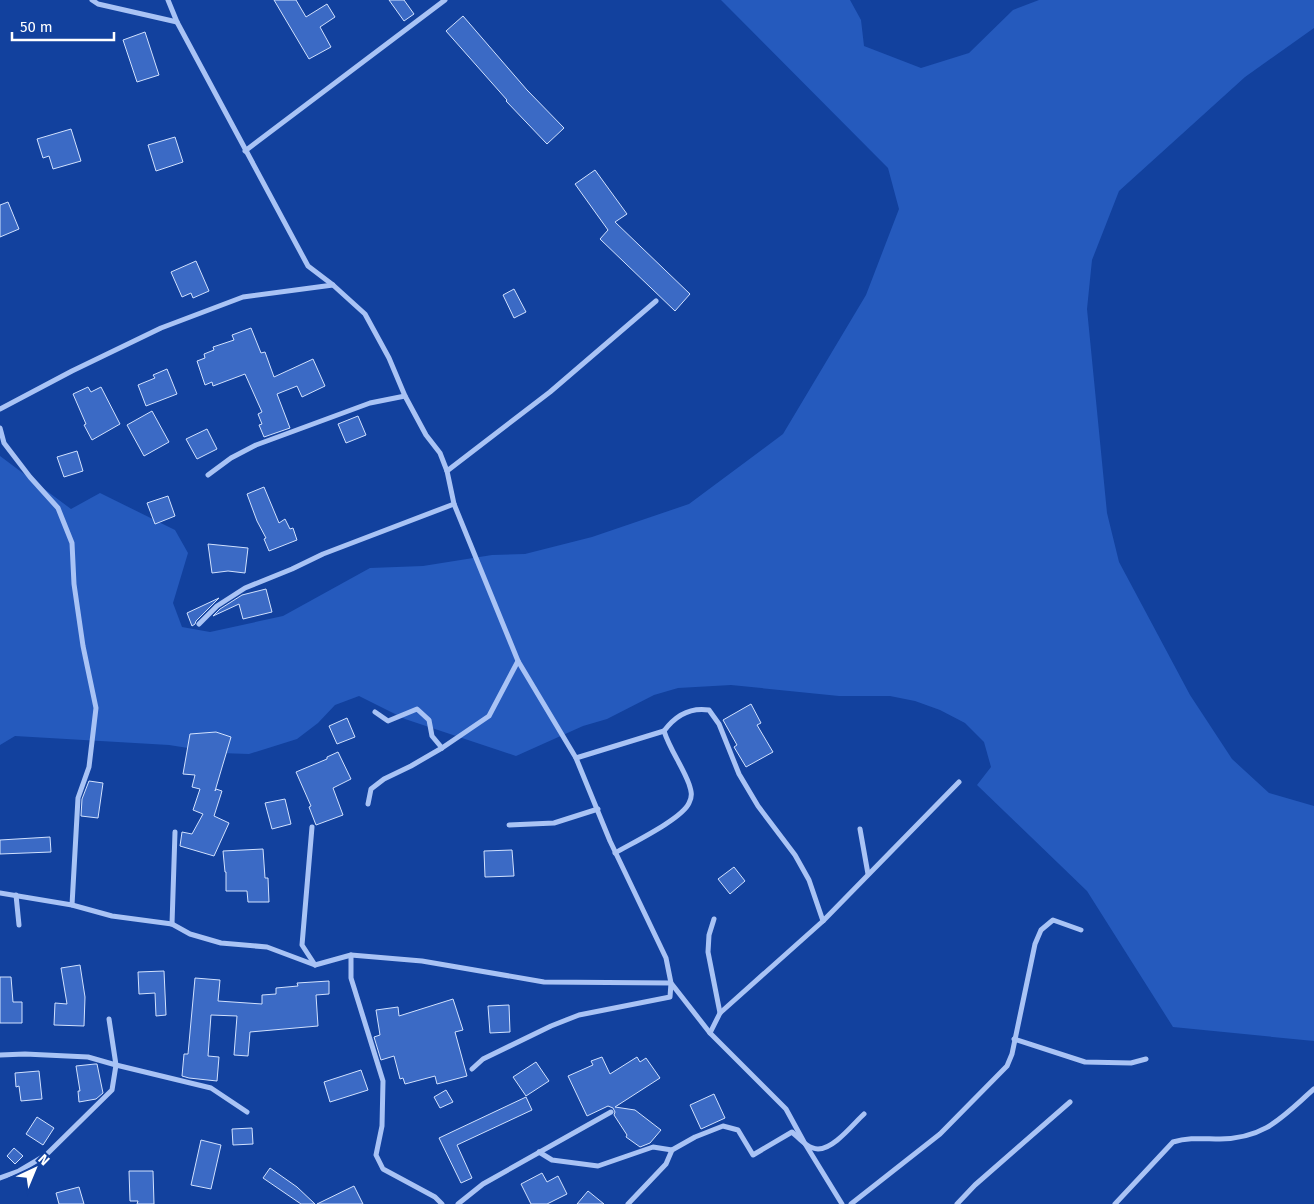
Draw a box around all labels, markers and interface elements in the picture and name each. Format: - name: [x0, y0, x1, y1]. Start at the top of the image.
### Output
- scale bar: [12, 10, 115, 42]
- text: 50 m: [20, 18, 53, 36]
- north arrow: [10, 1144, 60, 1194]
- text: N: [34, 1151, 53, 1169]

